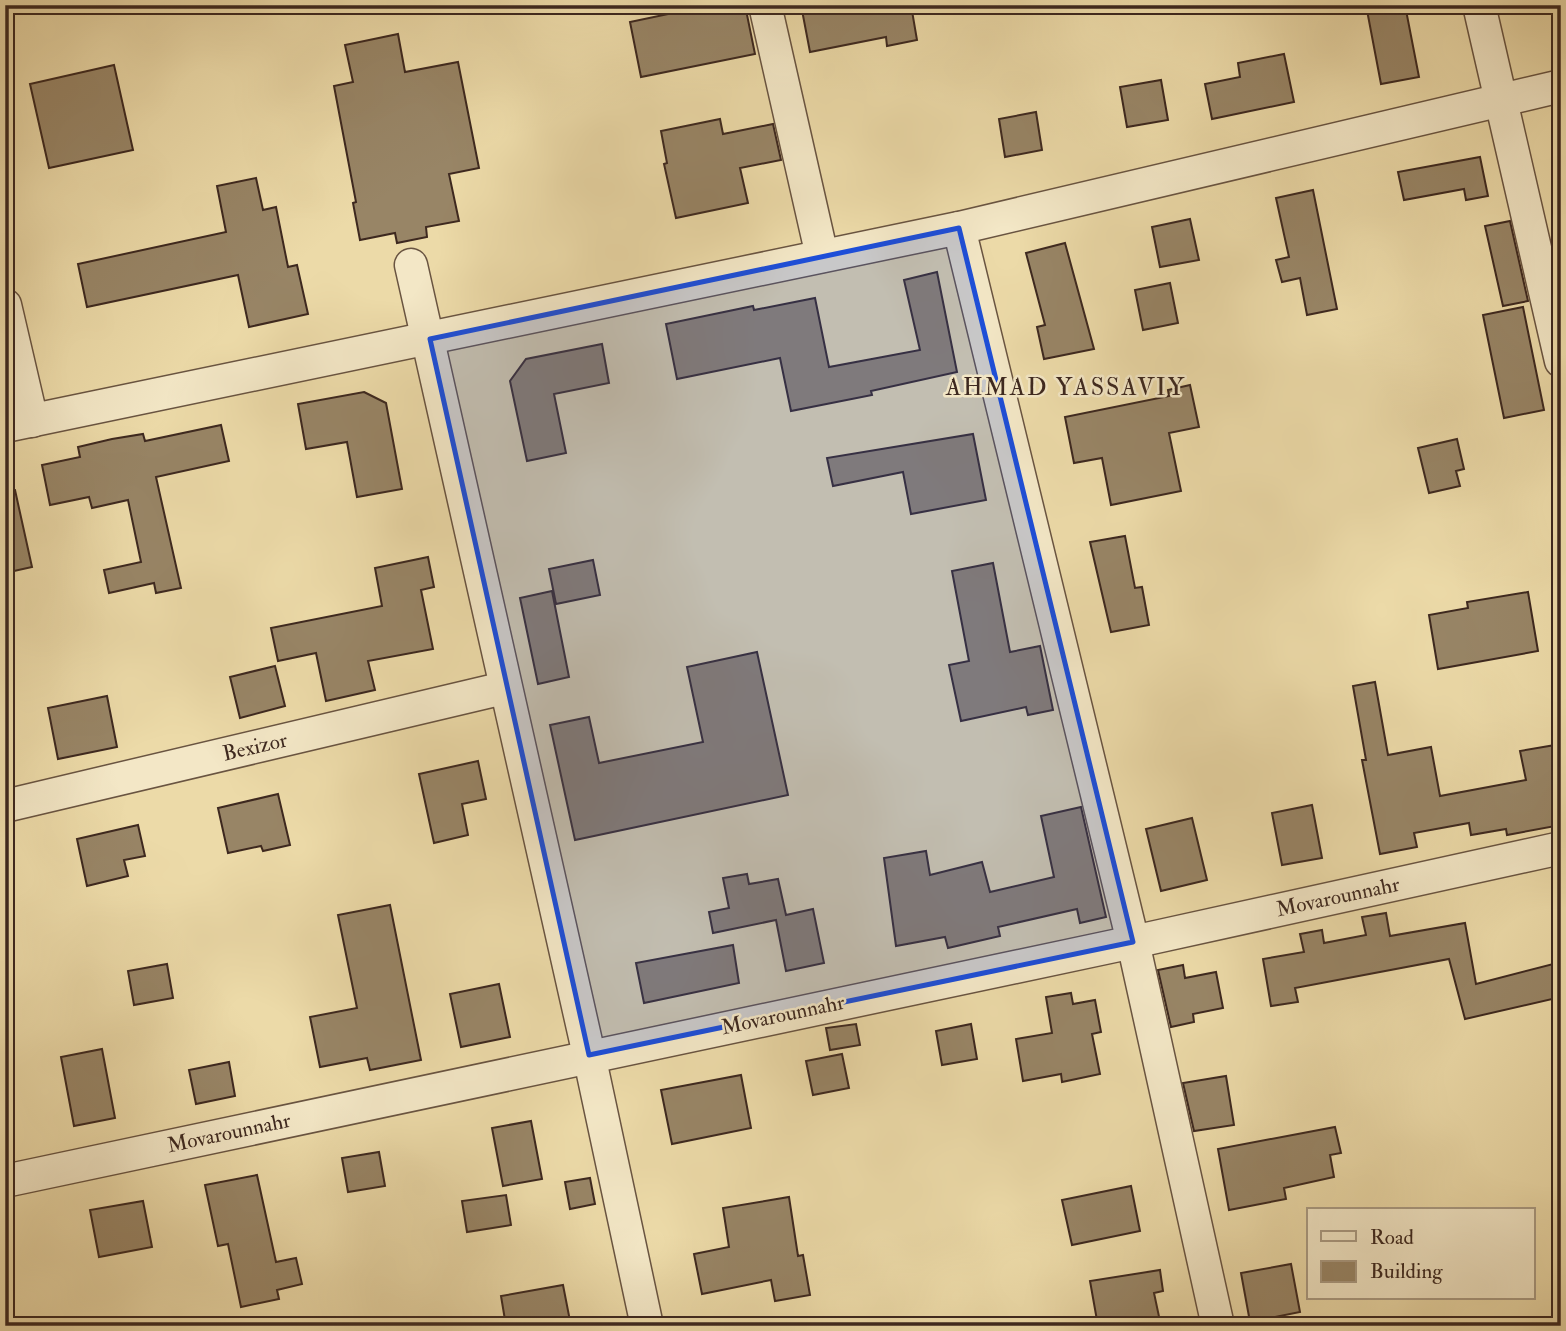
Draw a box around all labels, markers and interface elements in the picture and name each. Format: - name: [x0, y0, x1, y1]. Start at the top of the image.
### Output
- district label: AHMAD YASSAVIY: [945, 372, 1186, 403]
- street label: Bexizor: [220, 726, 290, 768]
- street label: Movarounnahr: [1274, 871, 1402, 923]
- street label: Movarounnahr: [719, 989, 847, 1041]
- street label: Movarounnahr: [165, 1107, 293, 1159]
- legend: [1307, 1208, 1534, 1300]
- text: Road: [1370, 1224, 1415, 1251]
- text: Building: [1370, 1258, 1443, 1285]

